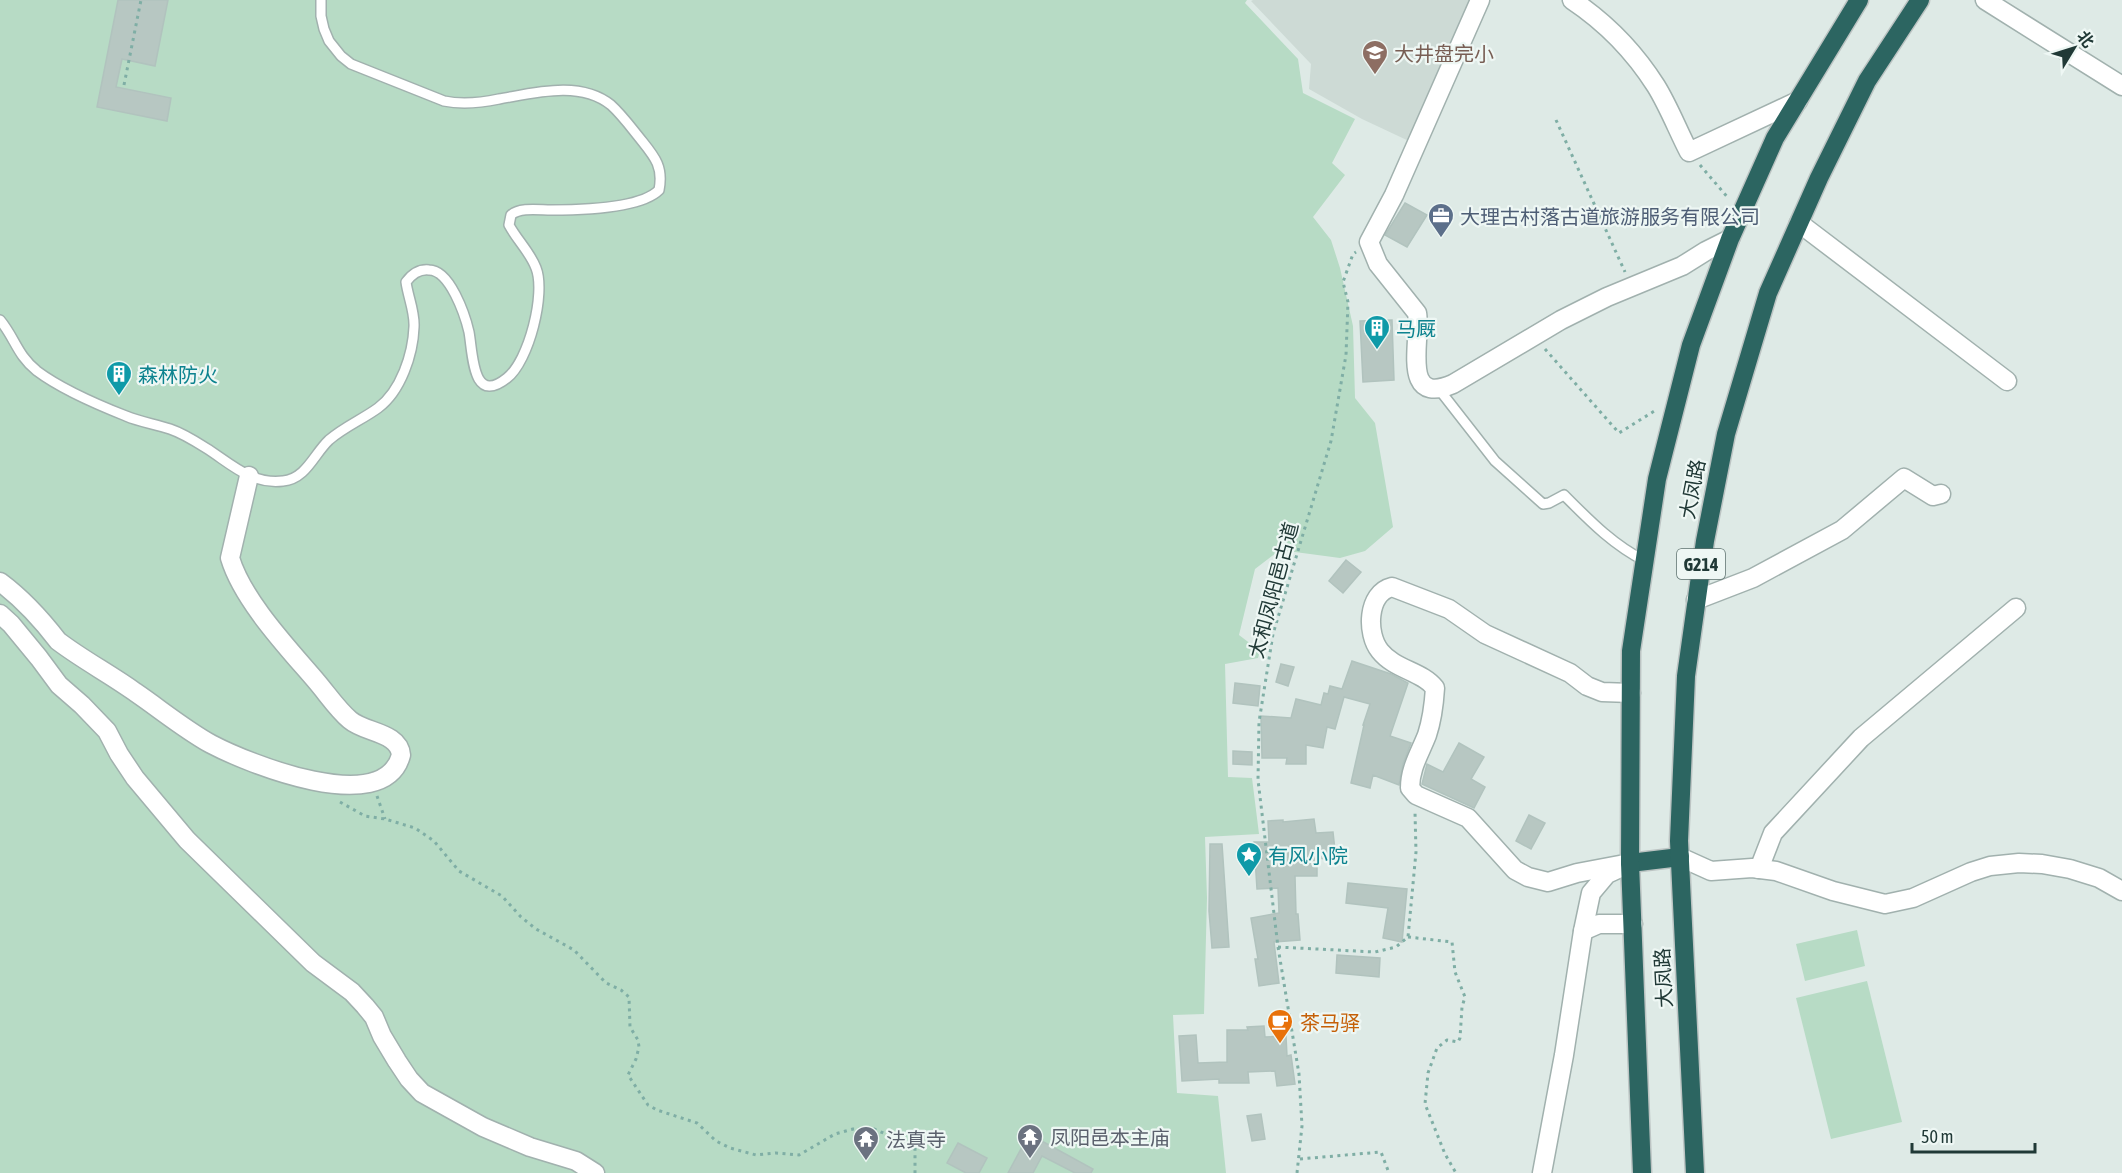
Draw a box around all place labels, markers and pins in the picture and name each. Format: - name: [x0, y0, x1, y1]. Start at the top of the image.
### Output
- school or university icon: 大井盘完小: [1360, 38, 1390, 76]
- place label: 大井盘完小: [1394, 42, 1494, 65]
- office icon: 大理古村落古道旅游服务有限公司: [1426, 201, 1456, 239]
- place label: 大理古村落古道旅游服务有限公司: [1460, 205, 1760, 228]
- building icon: 马厩: [1362, 313, 1392, 351]
- place label: 马厩: [1396, 317, 1436, 340]
- building icon: 森林防火: [104, 359, 134, 397]
- place label: 森林防火: [138, 363, 218, 386]
- place icon: 有风小院: [1234, 840, 1264, 878]
- place label: 有风小院: [1268, 844, 1348, 867]
- cafe icon: 茶马驿: [1265, 1007, 1295, 1045]
- place label: 茶马驿: [1300, 1011, 1360, 1034]
- temple icon: 凤阳邑本主庙: [1015, 1122, 1045, 1160]
- temple icon: 法真寺: [851, 1124, 881, 1162]
- place label: 凤阳邑本主庙: [1050, 1126, 1170, 1149]
- place label: 法真寺: [886, 1128, 946, 1151]

